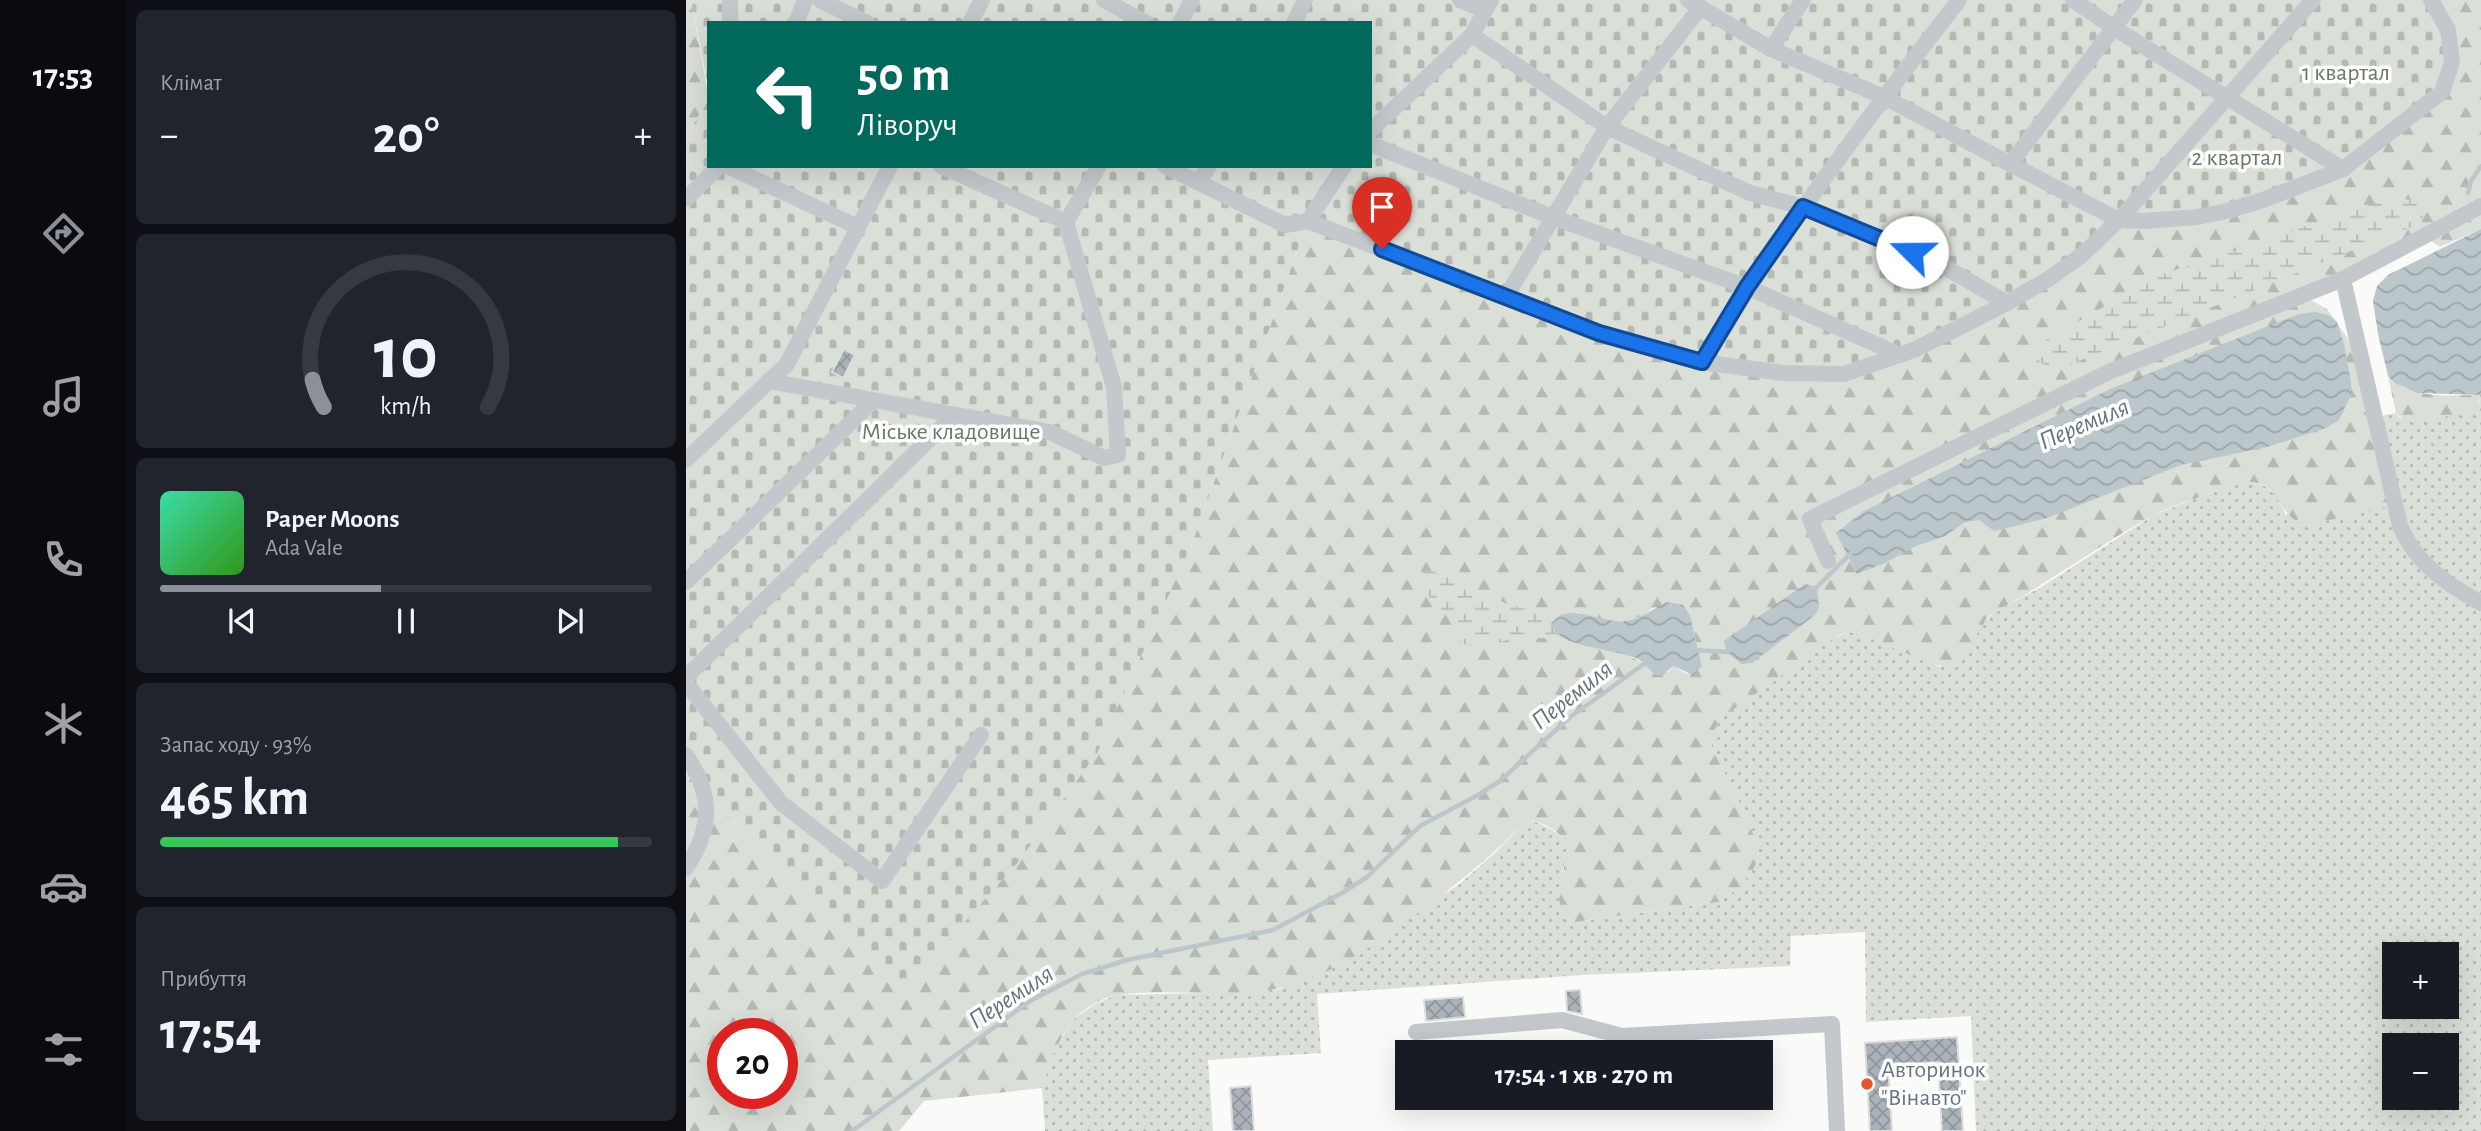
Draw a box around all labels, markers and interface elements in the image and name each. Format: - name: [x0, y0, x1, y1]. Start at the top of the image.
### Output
- icon: left: [742, 49, 833, 140]
- text: 50 m: [857, 51, 951, 100]
- text: 17:53: [33, 60, 93, 92]
- park label: 1 квартал: [2302, 61, 2390, 85]
- text: Клімат: [160, 72, 222, 95]
- text: Ліворуч: [857, 109, 958, 141]
- text: 20°: [373, 110, 439, 162]
- text: −: [160, 117, 178, 155]
- text: +: [634, 117, 652, 155]
- park label: 2 квартал: [2192, 146, 2282, 170]
- pin: [1352, 177, 1412, 249]
- icon: arrive: [1363, 188, 1401, 226]
- icon: directions: [39, 209, 88, 258]
- position arrow: [1875, 215, 1949, 289]
- text: 10: [374, 320, 438, 393]
- icon: music: [39, 372, 88, 421]
- text: km/h: [380, 394, 432, 419]
- water label: Перемиля: [2035, 394, 2133, 454]
- park label: Міське кладовище: [862, 420, 1041, 444]
- text: Paper Moons: [265, 506, 400, 532]
- icon: phone: [39, 535, 88, 584]
- text: Ada Vale: [265, 537, 343, 560]
- icon: previous: [223, 602, 261, 640]
- icon: pause: [387, 602, 425, 640]
- icon: next: [551, 602, 589, 640]
- water label: Перемиля: [1527, 656, 1617, 734]
- icon: climate: [39, 699, 88, 748]
- text: Запас ходу · 93%: [160, 734, 312, 757]
- text: 465 km: [160, 772, 309, 824]
- icon: car: [39, 862, 88, 911]
- map controls: [2382, 942, 2459, 1110]
- button: +: [2382, 942, 2459, 1019]
- water label: Перемиля: [964, 960, 1058, 1034]
- text: Прибуття: [160, 968, 247, 991]
- text: 17:54: [160, 1006, 262, 1058]
- speed limit sign: 20: [707, 1018, 798, 1109]
- icon: filters: [39, 1025, 88, 1074]
- button: −: [2382, 1033, 2459, 1110]
- place label: Авторинок "Вінавто": [1881, 1058, 1986, 1110]
- text: 17:54 · 1 хв · 270 m: [1495, 1062, 1673, 1088]
- marker: Авторинок "Вінавто": [1859, 1076, 1875, 1092]

